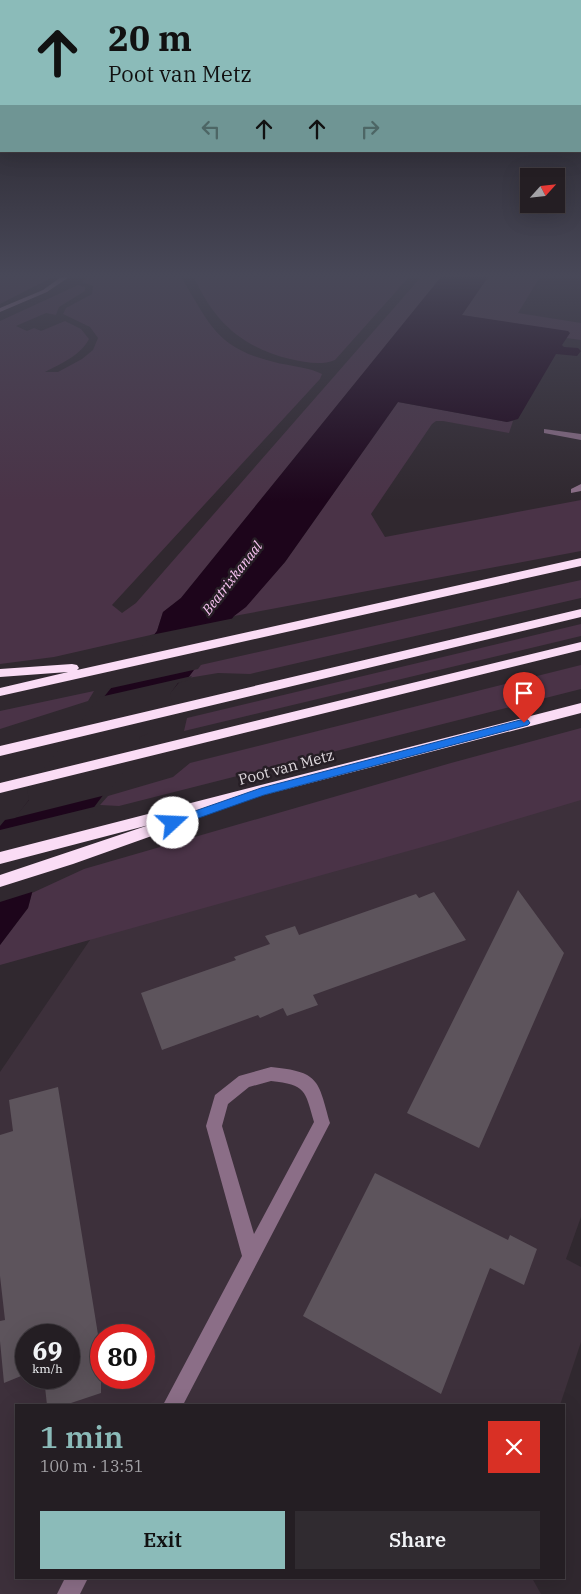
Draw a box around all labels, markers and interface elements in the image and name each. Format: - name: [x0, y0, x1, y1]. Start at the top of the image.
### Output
- text: 20 m: [108, 15, 192, 61]
- icon: ahead: [25, 20, 90, 85]
- text: Poot van Metz: [108, 59, 252, 88]
- icon: left: [197, 115, 225, 143]
- icon: ahead: [250, 115, 278, 143]
- icon: ahead: [303, 115, 331, 143]
- icon: right: [356, 115, 384, 143]
- north arrow: [520, 168, 565, 212]
- map controls: [520, 168, 565, 213]
- water label: Beatrixkanaal: [197, 537, 267, 619]
- pin: [503, 672, 545, 723]
- icon: arrive: [510, 679, 538, 707]
- street label: Poot van Metz: [236, 745, 336, 789]
- position arrow: [146, 796, 198, 848]
- speed limit sign: 80: [90, 1324, 155, 1389]
- text: 69: [32, 1334, 63, 1367]
- text: km/h: [32, 1361, 63, 1376]
- text: 1 min: [40, 1417, 123, 1456]
- button: close: [488, 1421, 540, 1473]
- text: 100 m · 13:51: [40, 1456, 143, 1476]
- button: Exit: [40, 1511, 285, 1569]
- button: Share: [295, 1511, 540, 1569]

